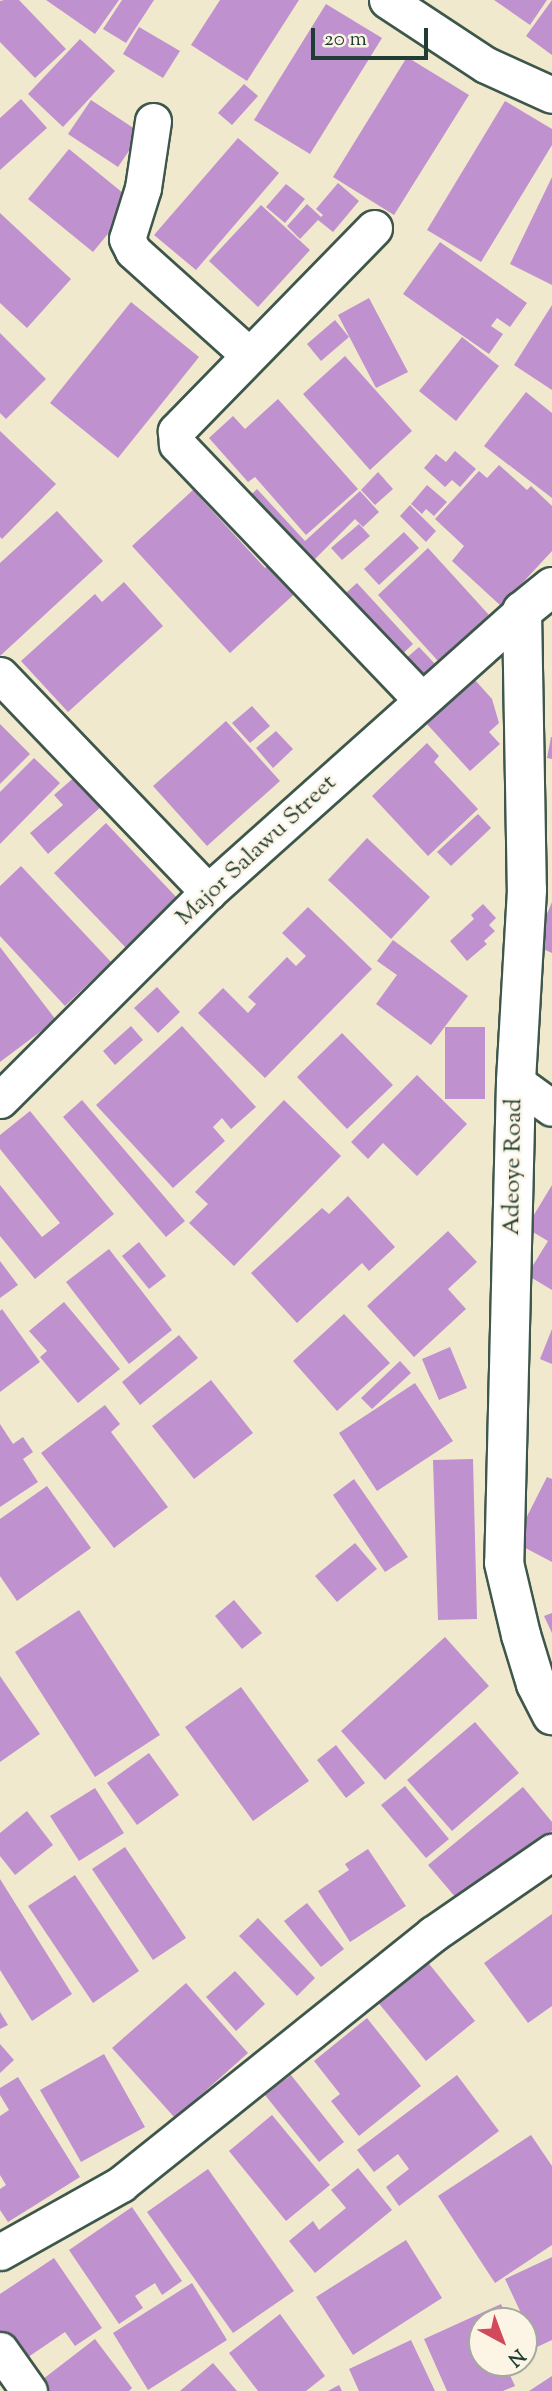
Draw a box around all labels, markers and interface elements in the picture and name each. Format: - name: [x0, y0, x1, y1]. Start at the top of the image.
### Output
- scale bar: [314, 14, 431, 58]
- text: 20 m: [324, 25, 367, 55]
- street label: Major Salawu Street: [171, 769, 343, 933]
- street label: Adeoye Road: [498, 1098, 530, 1236]
- north arrow: [468, 2307, 538, 2377]
- text: N: [501, 2342, 530, 2372]

